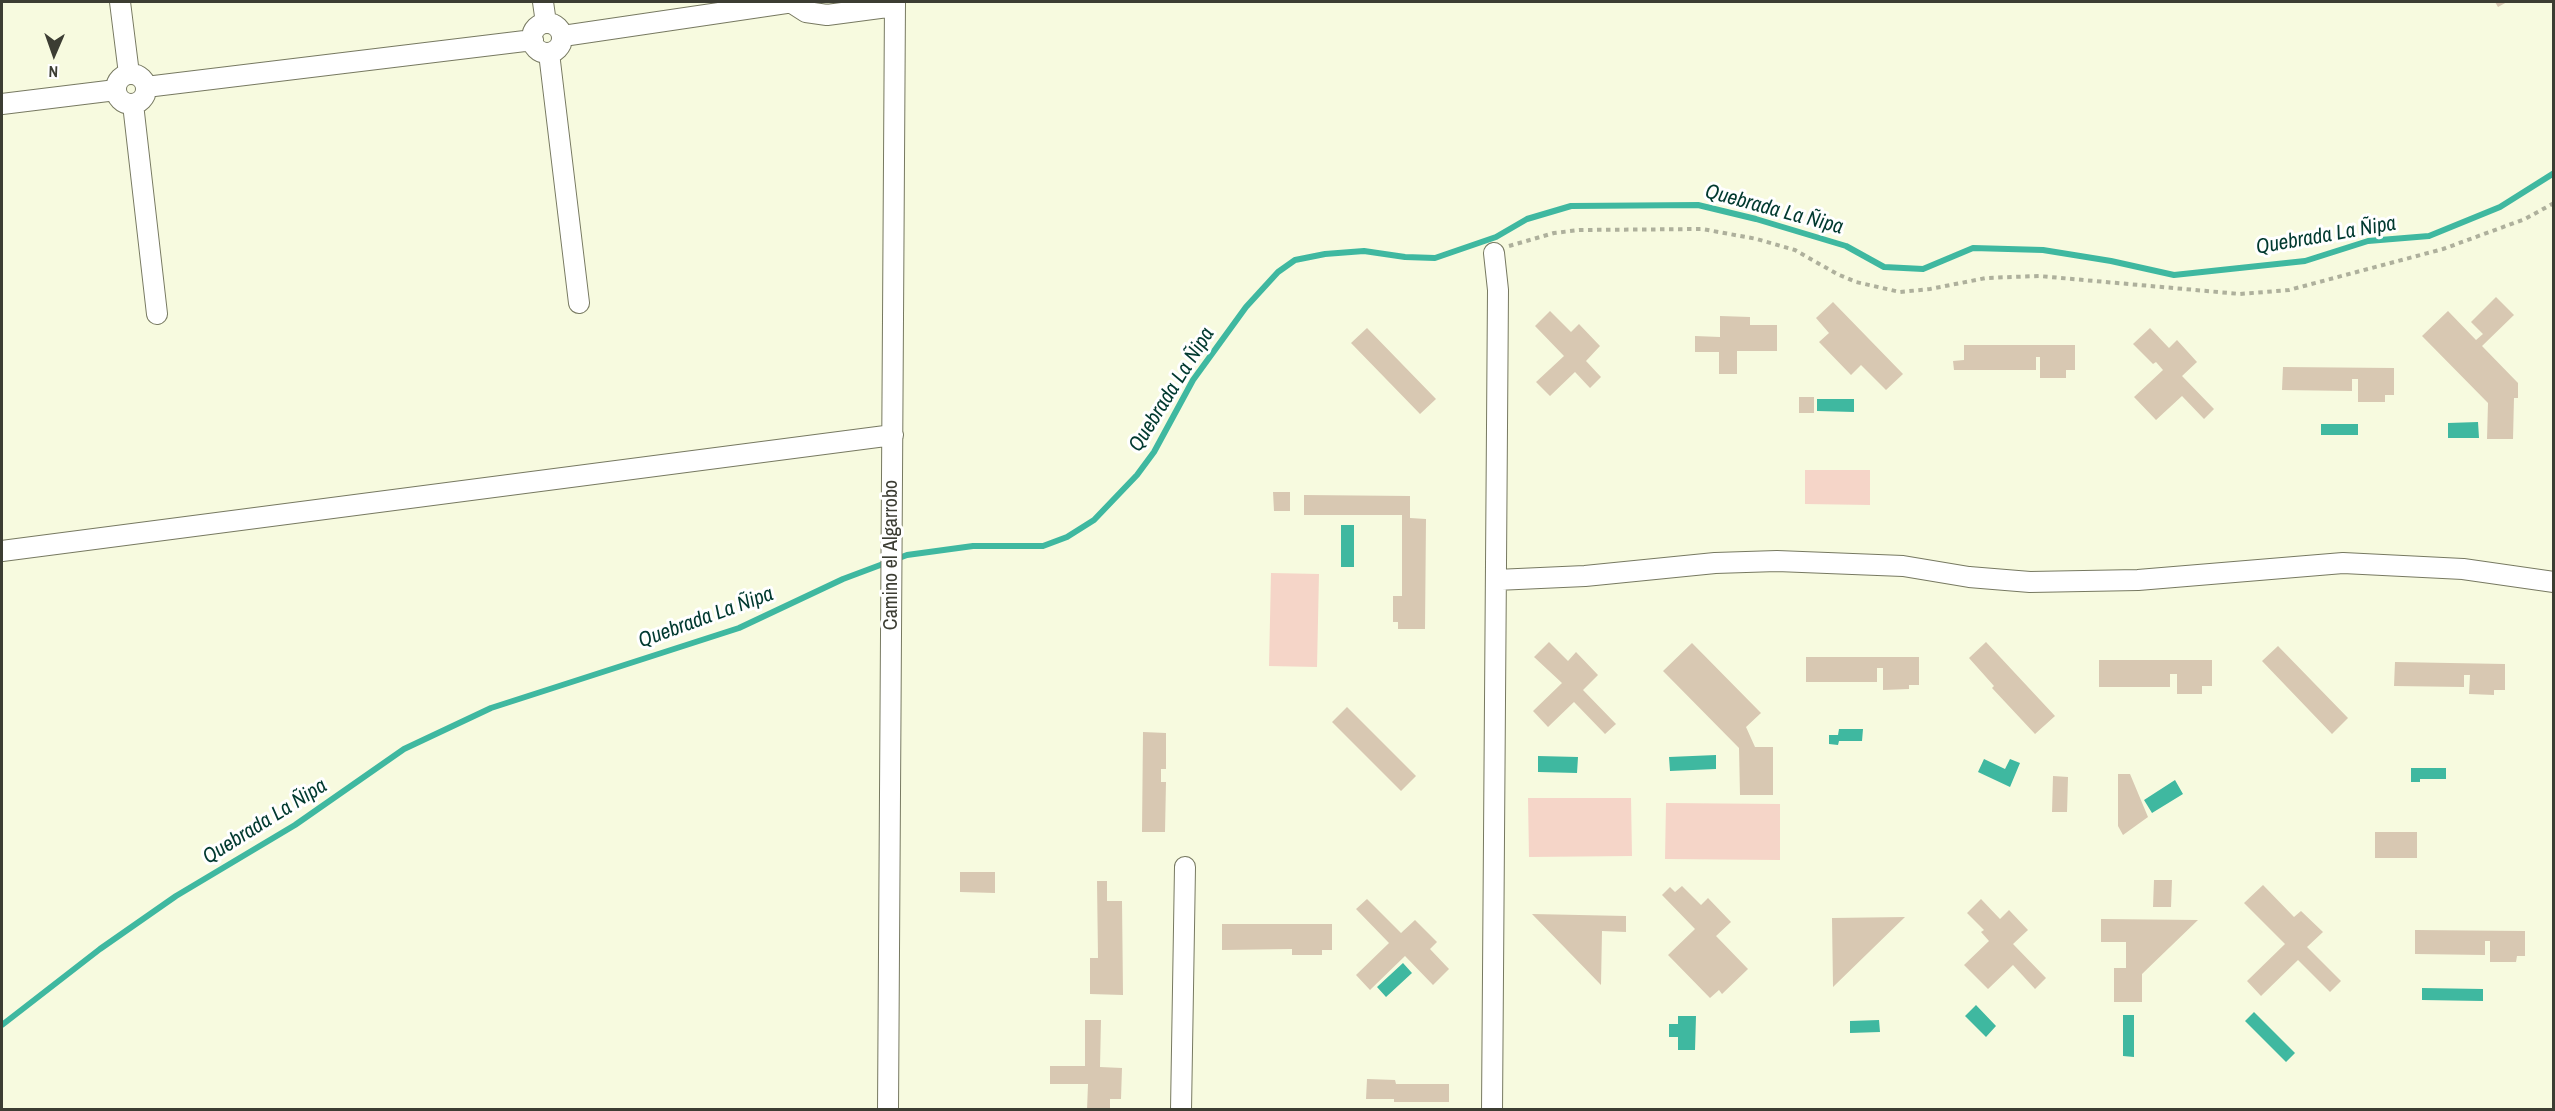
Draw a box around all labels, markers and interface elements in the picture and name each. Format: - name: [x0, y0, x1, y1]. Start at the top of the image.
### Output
- north arrow: [24, 24, 84, 84]
- text: N: [48, 61, 59, 83]
- water label: Quebrada La Ñipa: [1702, 179, 1846, 241]
- water label: Quebrada La Ñipa: [2254, 211, 2398, 261]
- water label: Quebrada La Ñipa: [1124, 323, 1220, 457]
- street label: Camino el Algarrobo: [880, 480, 904, 630]
- water label: Quebrada La Ñipa: [635, 582, 777, 654]
- water label: Quebrada La Ñipa: [198, 774, 332, 870]

